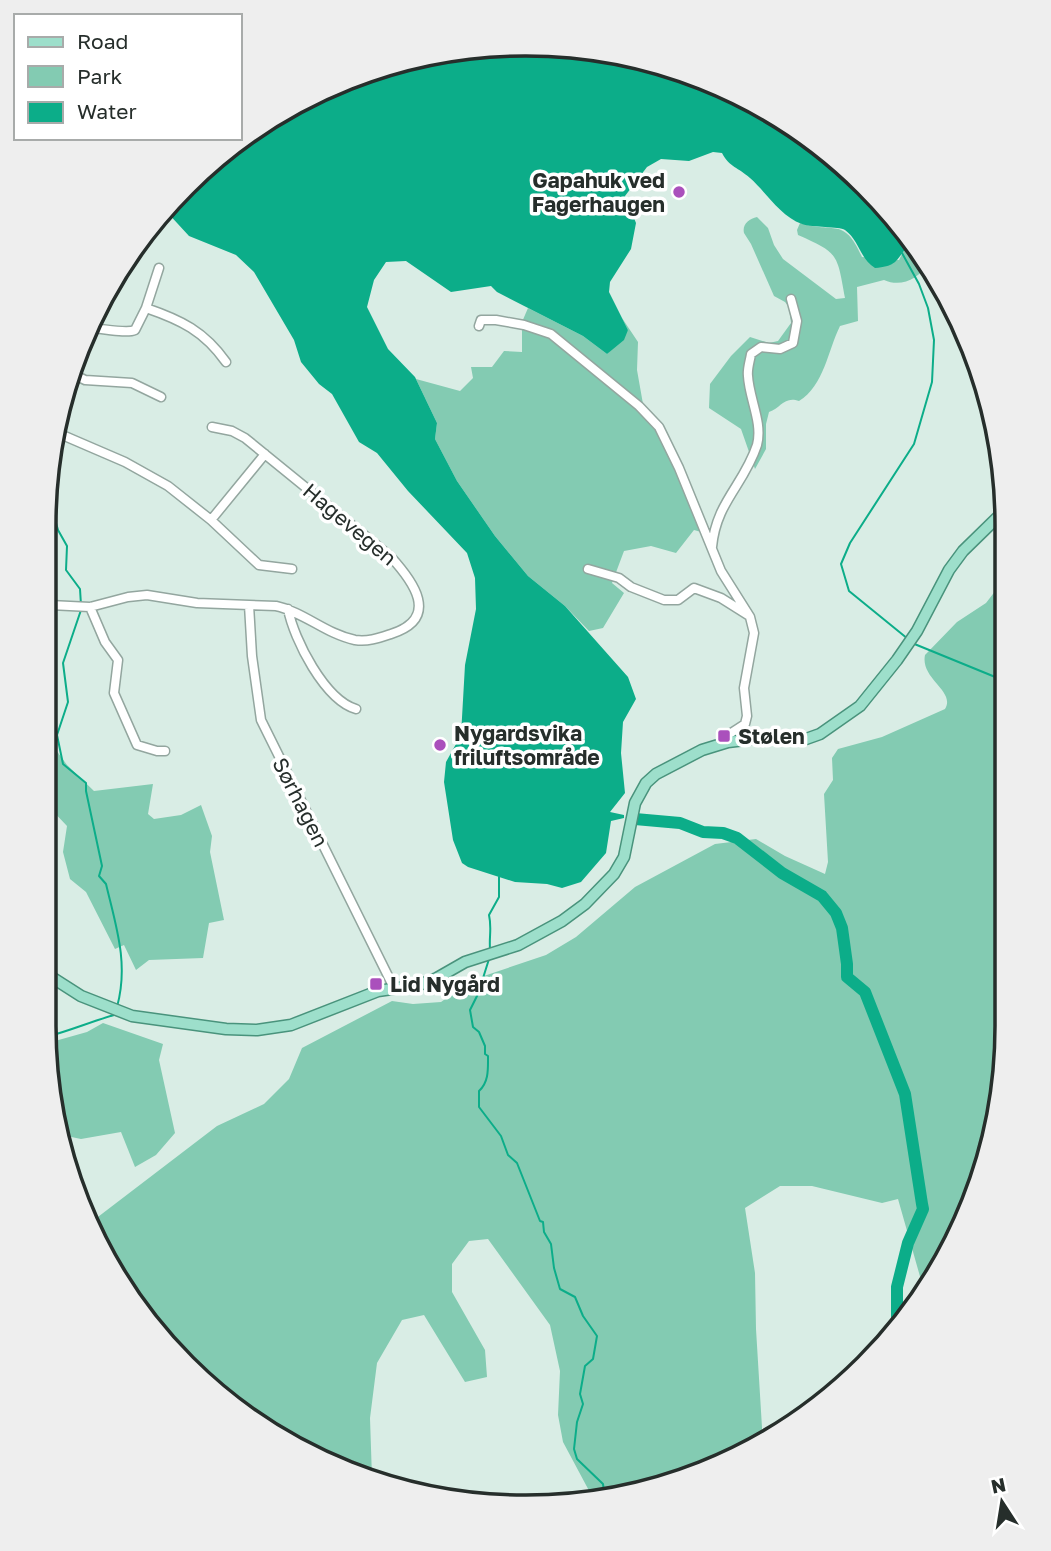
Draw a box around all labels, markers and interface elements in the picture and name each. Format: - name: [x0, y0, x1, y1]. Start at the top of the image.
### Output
- legend: [14, 14, 242, 140]
- text: Road: [77, 28, 128, 54]
- text: Park: [77, 63, 123, 89]
- text: Water: [77, 98, 137, 124]
- place label: Gapahuk ved Fagerhaugen: [532, 167, 665, 217]
- marker: Gapahuk ved Fagerhaugen: [671, 184, 687, 200]
- street label: Hagevegen: [298, 477, 402, 571]
- place label: Nygardsvika friluftsområde: [454, 720, 600, 770]
- place label: Stølen: [738, 723, 805, 749]
- marker: Stølen: [716, 728, 732, 744]
- marker: Nygardsvika friluftsområde: [432, 737, 448, 753]
- street label: Sørhagen: [267, 753, 335, 851]
- place label: Lid Nygård: [390, 971, 500, 997]
- marker: Lid Nygård: [368, 976, 384, 992]
- north arrow: [967, 1467, 1037, 1537]
- text: N: [989, 1472, 1008, 1498]

